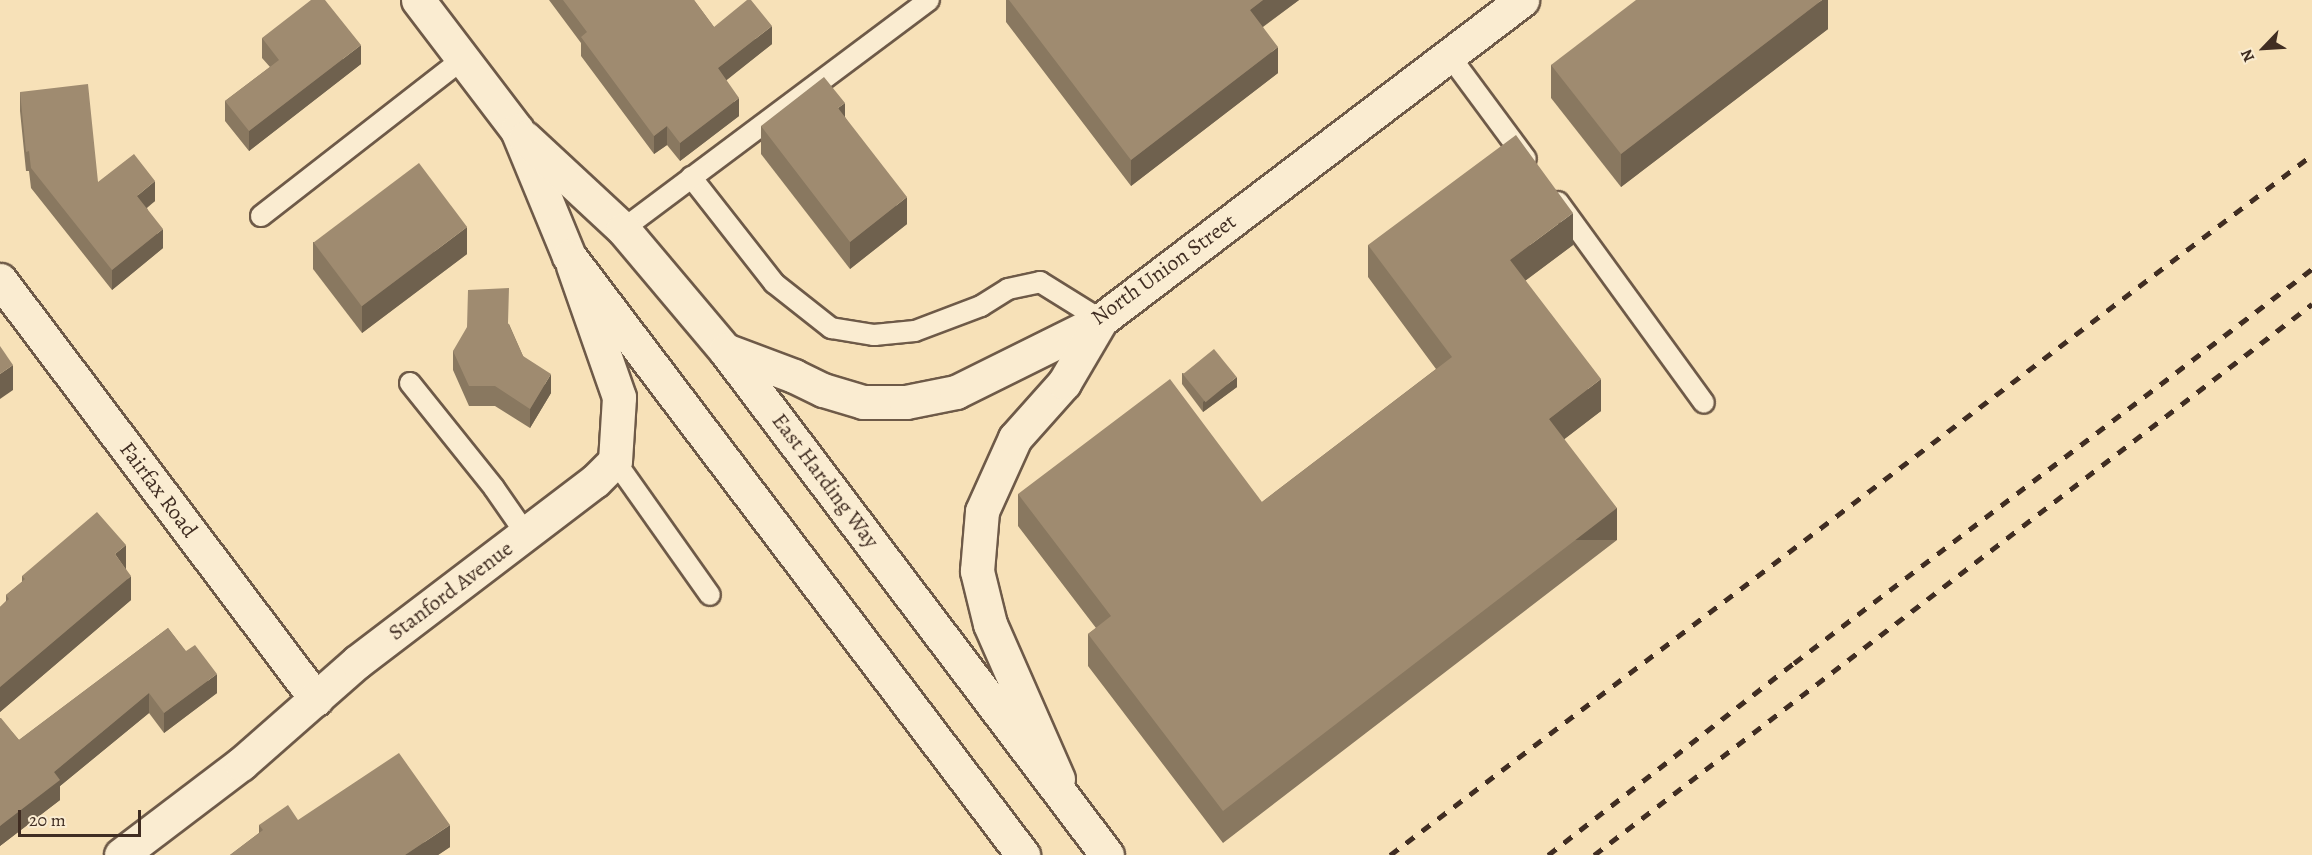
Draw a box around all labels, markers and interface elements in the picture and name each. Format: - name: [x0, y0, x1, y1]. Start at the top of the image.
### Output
- north arrow: [2234, 18, 2294, 78]
- text: N: [2235, 46, 2260, 66]
- street label: North Union Street: [1087, 209, 1241, 331]
- street label: East Harding Way: [766, 408, 884, 554]
- street label: Fairfax Road: [113, 437, 203, 543]
- street label: Stanford Avenue: [384, 536, 518, 646]
- scale bar: [21, 798, 144, 836]
- text: 20 m: [29, 808, 66, 832]

